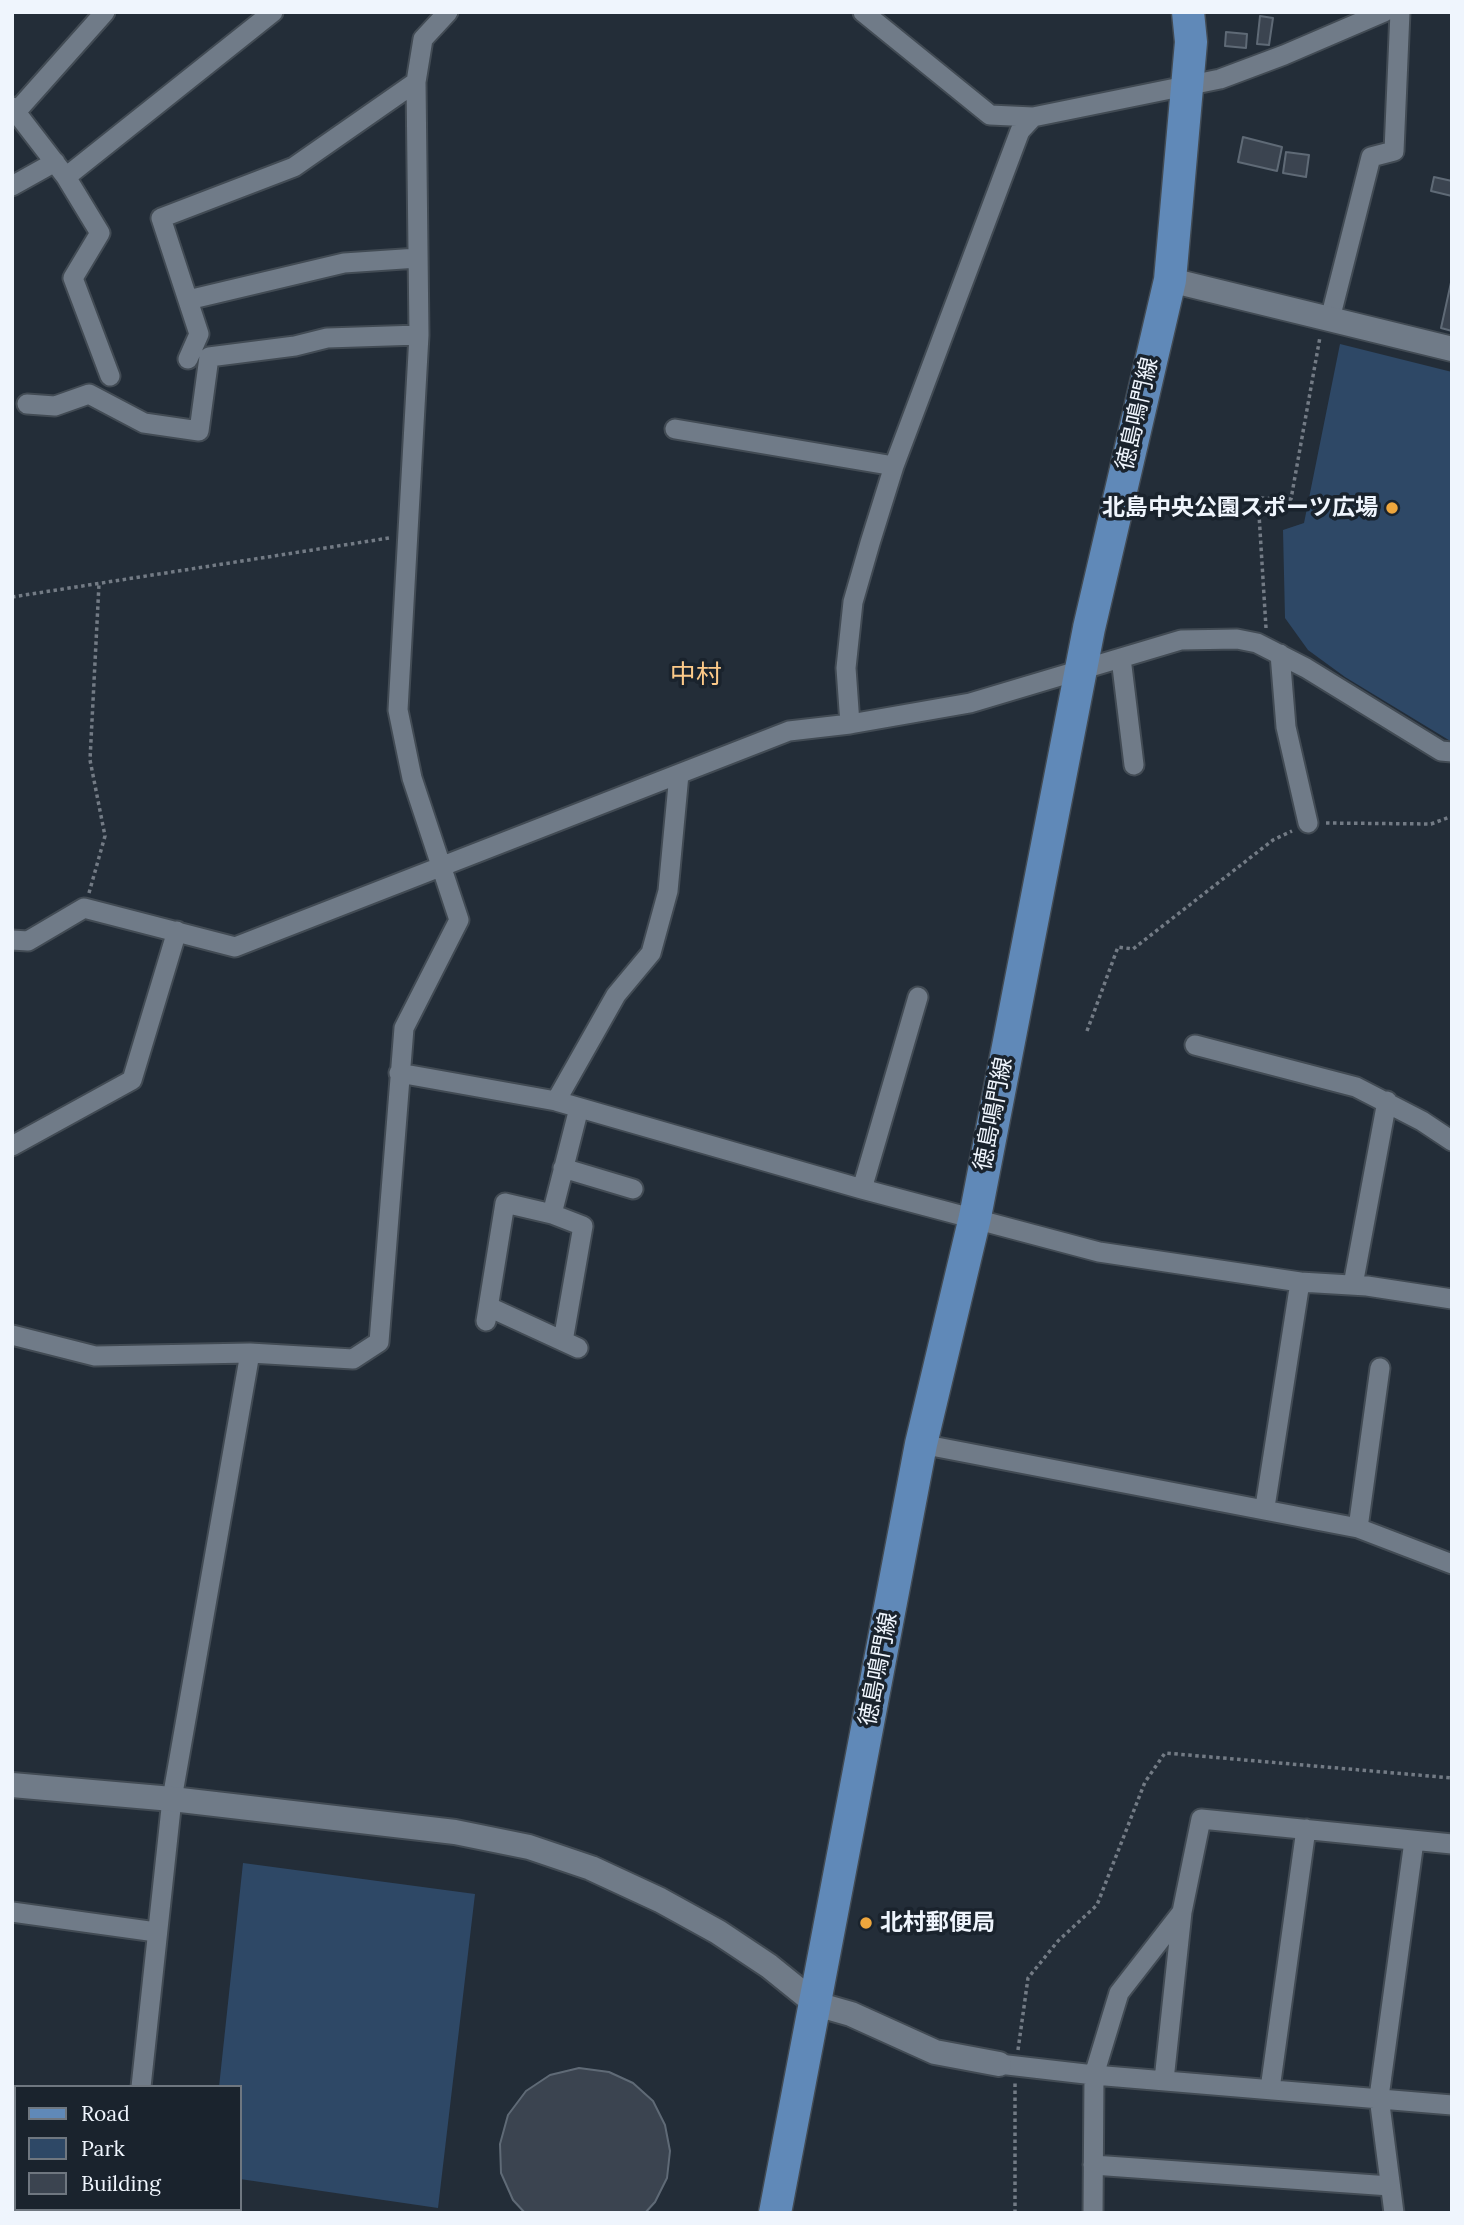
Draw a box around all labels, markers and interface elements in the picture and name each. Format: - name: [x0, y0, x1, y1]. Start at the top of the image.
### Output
- street label: 徳島鳴門線: [1112, 355, 1164, 473]
- place label: 北島中央公園スポーツ広場: [1102, 494, 1378, 522]
- marker: 北島中央公園スポーツ広場: [1384, 500, 1400, 516]
- district label: 中村: [670, 660, 722, 692]
- street label: 徳島鳴門線: [969, 1055, 1019, 1173]
- street label: 徳島鳴門線: [854, 1610, 904, 1728]
- place label: 北村郵便局: [880, 1909, 995, 1937]
- marker: 北村郵便局: [858, 1915, 874, 1931]
- legend: [14, 2085, 242, 2211]
- text: Road: [81, 2100, 130, 2127]
- text: Park: [81, 2135, 125, 2162]
- text: Building: [81, 2170, 161, 2197]

